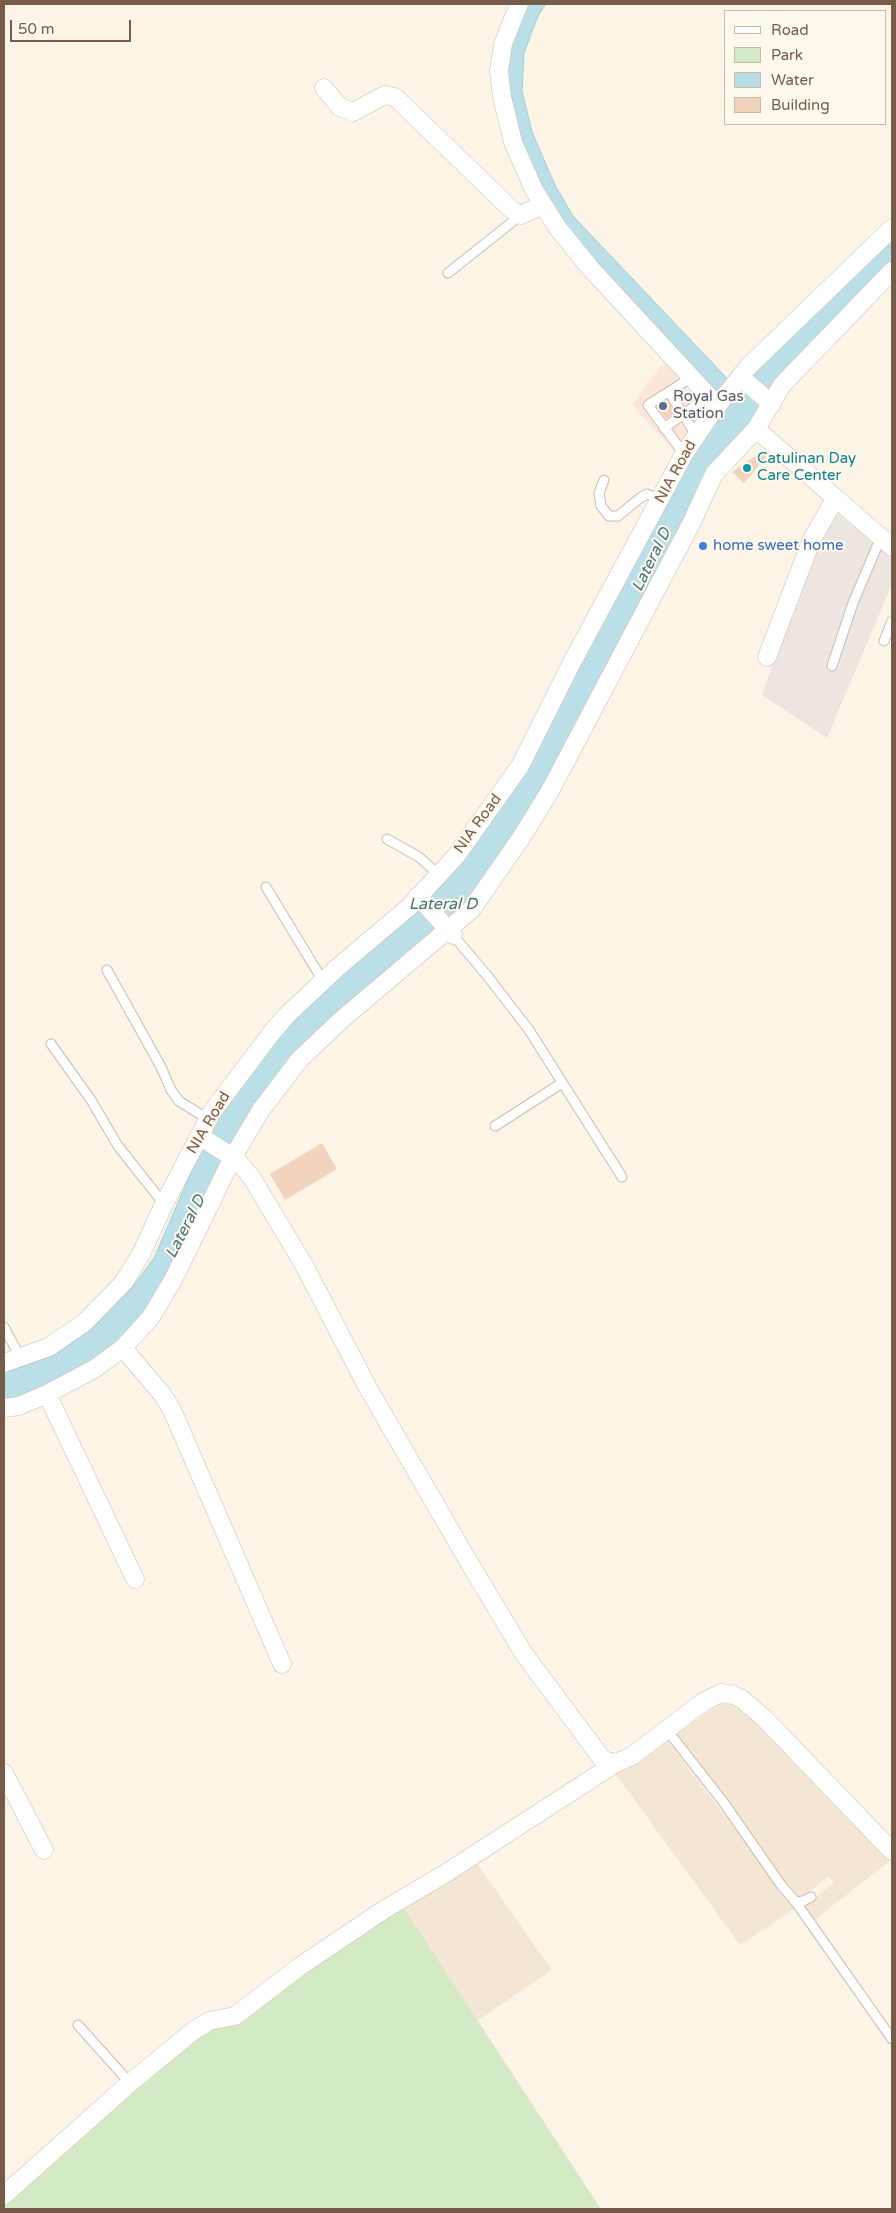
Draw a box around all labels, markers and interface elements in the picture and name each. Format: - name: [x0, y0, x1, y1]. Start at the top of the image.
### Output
- scale bar: [12, 10, 134, 42]
- legend: [724, 10, 886, 125]
- text: 50 m: [18, 20, 55, 38]
- text: Road: [771, 21, 809, 39]
- text: Park: [771, 46, 803, 64]
- text: Water: [771, 71, 814, 89]
- text: Building: [771, 96, 830, 114]
- place label: Royal Gas Station: [673, 388, 744, 423]
- marker: Royal Gas Station: [657, 400, 669, 412]
- street label: NIA Road: [651, 437, 701, 507]
- place label: Catulinan Day Care Center: [757, 450, 856, 485]
- marker: Catulinan Day Care Center: [741, 462, 753, 474]
- water label: Lateral D: [628, 525, 676, 595]
- place label: home sweet home: [713, 537, 843, 555]
- marker: home sweet home: [697, 540, 709, 552]
- street label: NIA Road: [450, 791, 506, 857]
- water label: Lateral D: [409, 895, 477, 915]
- street label: NIA Road: [183, 1089, 235, 1157]
- water label: Lateral D: [162, 1192, 210, 1262]

